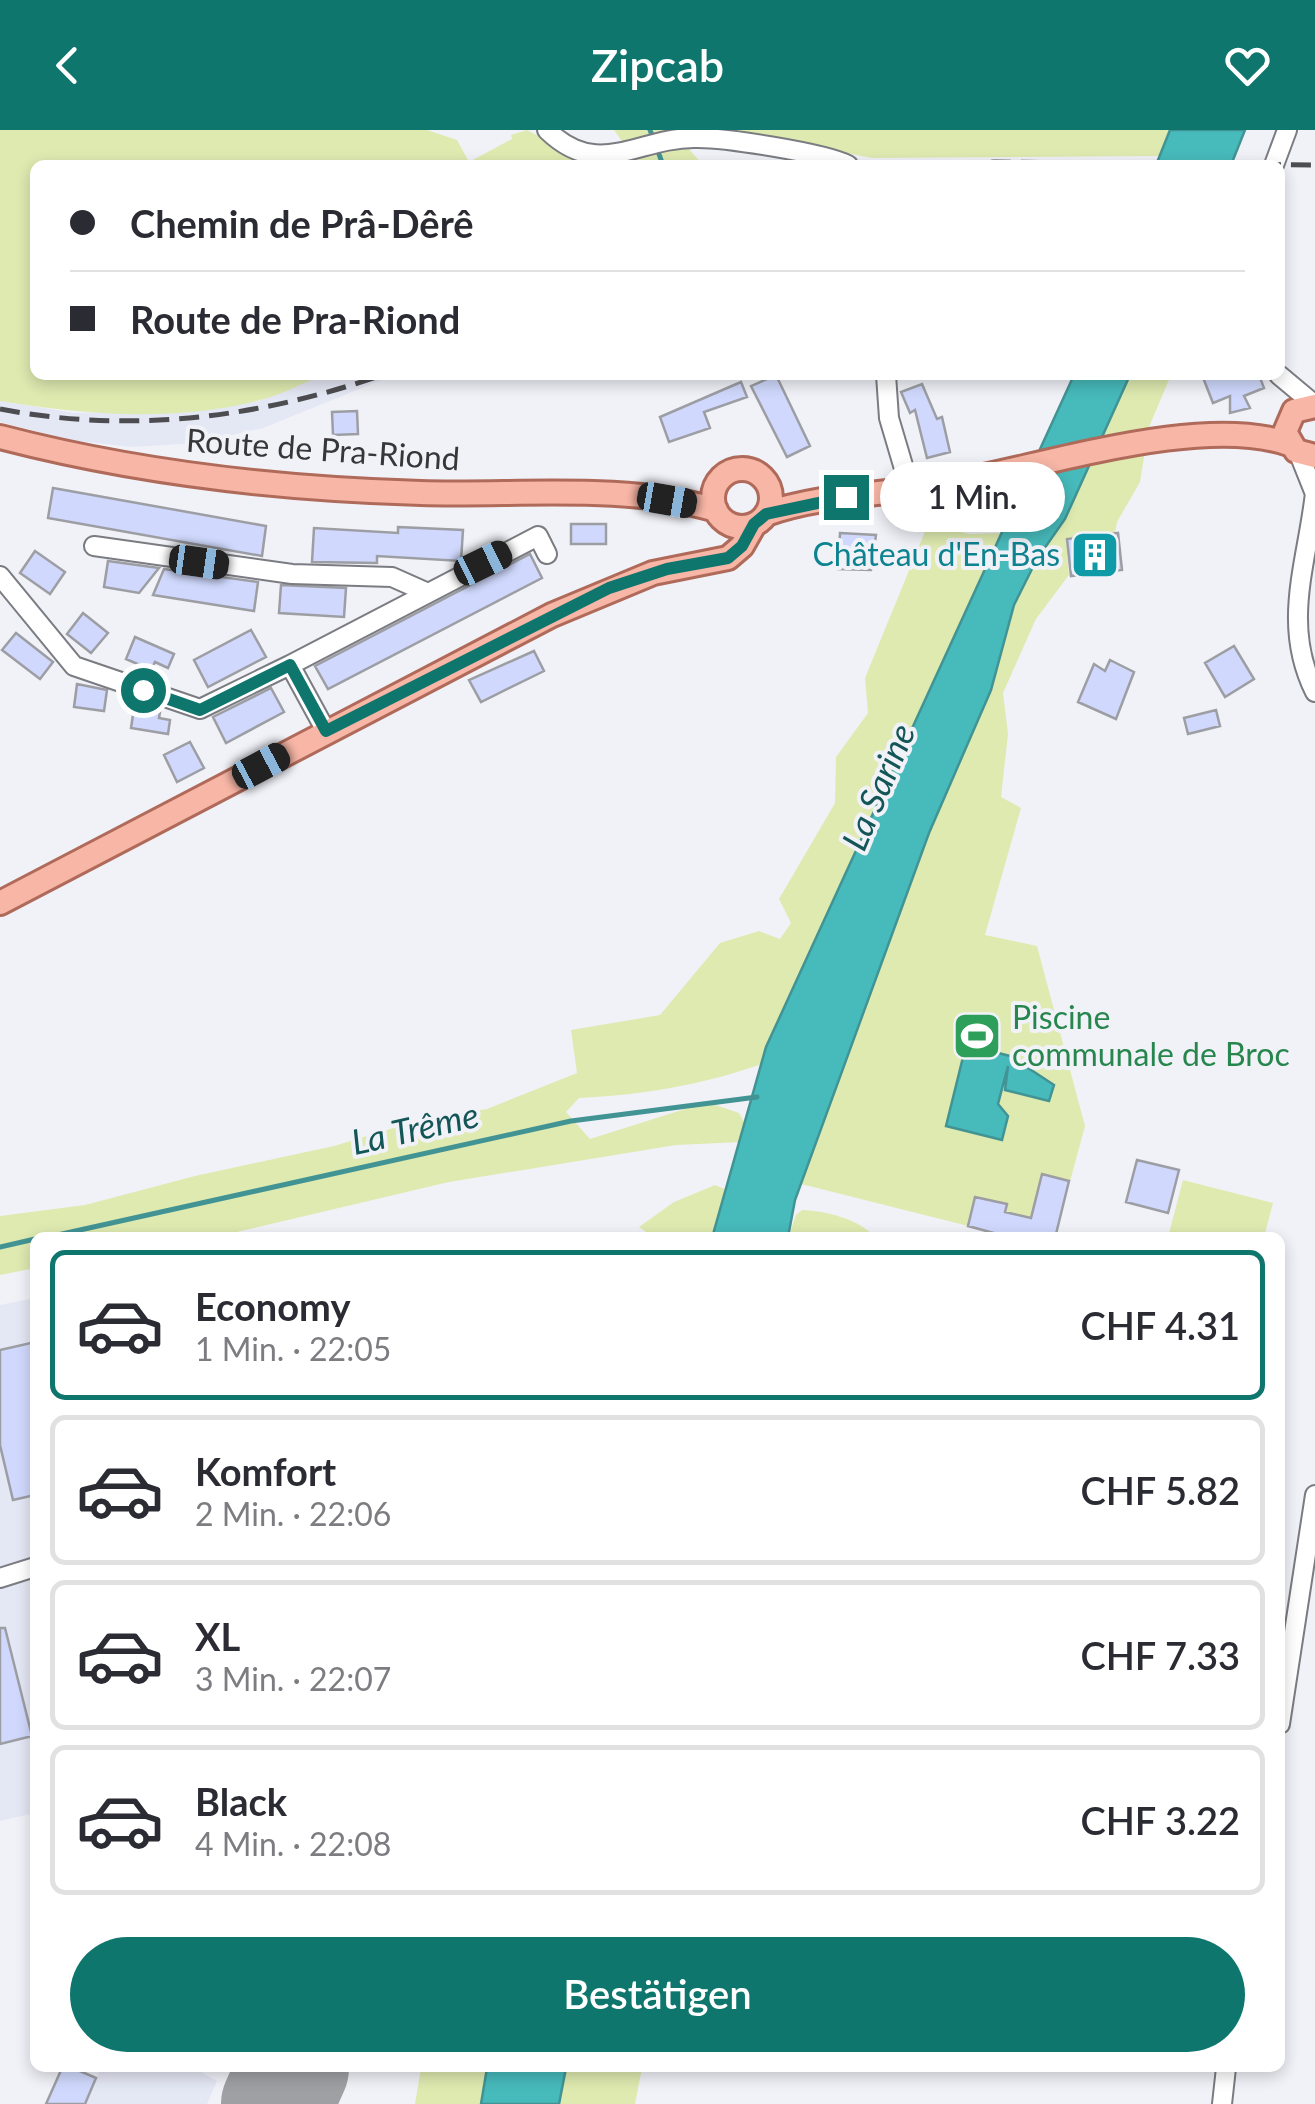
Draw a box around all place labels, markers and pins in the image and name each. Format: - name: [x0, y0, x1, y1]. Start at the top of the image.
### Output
- building icon: Château d'En-Bas: [1069, 529, 1121, 581]
- place label: Château d'En-Bas: [812, 534, 1060, 573]
- place label: Piscine communale de Broc: [1012, 997, 1290, 1073]
- sports icon: Piscine communale de Broc: [951, 1010, 1003, 1062]

